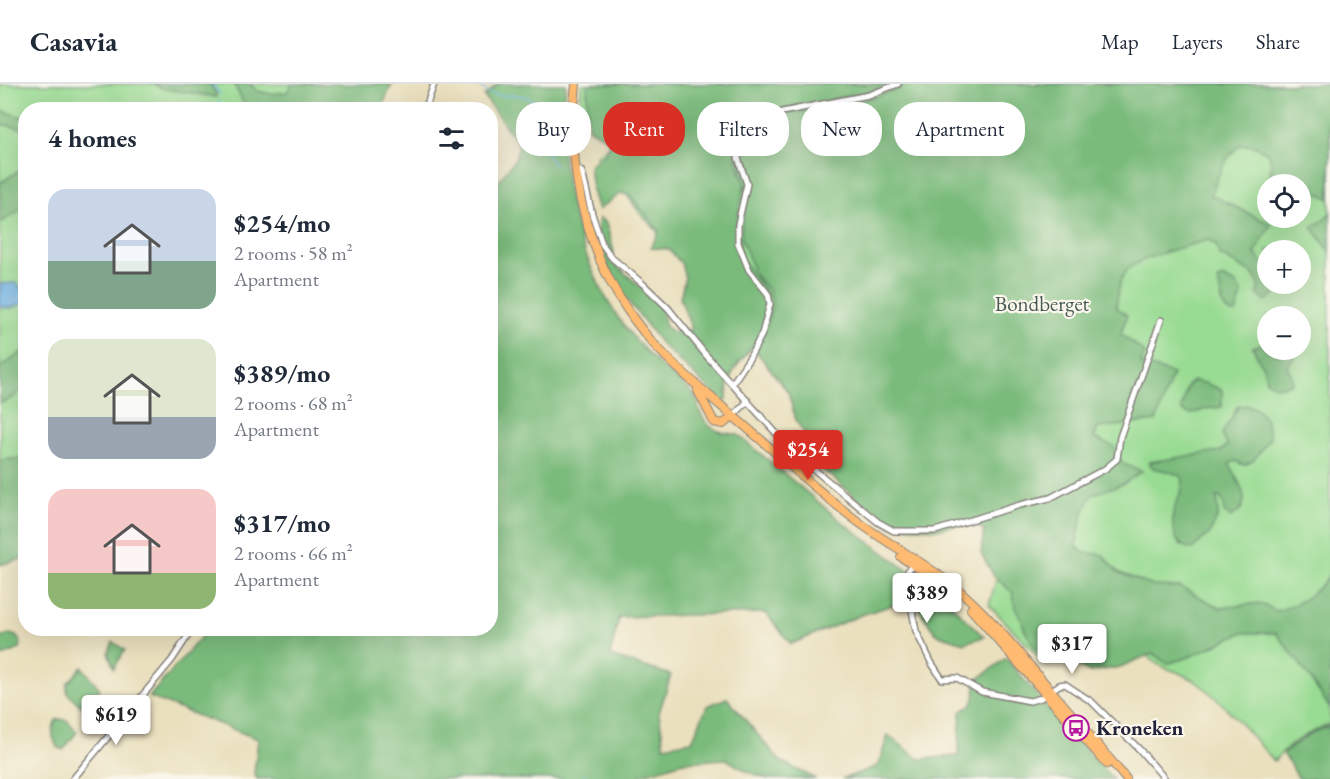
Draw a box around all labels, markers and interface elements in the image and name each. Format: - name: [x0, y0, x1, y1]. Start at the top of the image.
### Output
- text: Casavia: [30, 23, 118, 59]
- text: Map: [1101, 28, 1139, 55]
- text: Layers: [1172, 28, 1223, 55]
- text: Share: [1256, 28, 1300, 55]
- chip: Buy: [516, 102, 591, 156]
- chip: Rent: [603, 102, 685, 156]
- chip: Filters: [697, 102, 789, 156]
- chip: New: [801, 102, 882, 156]
- chip: Apartment: [894, 102, 1025, 156]
- text: 4 homes: [48, 121, 137, 155]
- icon: filters: [435, 122, 468, 155]
- map controls: [1257, 174, 1311, 360]
- button: locate: [1257, 174, 1311, 228]
- text: $254/mo: [234, 206, 330, 240]
- icon: home: [96, 213, 168, 285]
- text: 2 rooms · 58 m²: [234, 240, 353, 266]
- button: +: [1257, 240, 1311, 294]
- text: Apartment: [234, 266, 319, 292]
- park label: Bondberget: [995, 290, 1090, 317]
- button: −: [1257, 306, 1311, 360]
- text: $389/mo: [234, 356, 330, 390]
- icon: home: [96, 363, 168, 435]
- text: 2 rooms · 68 m²: [234, 390, 353, 416]
- text: Apartment: [234, 416, 319, 442]
- pin: $254: [772, 430, 844, 481]
- text: $254: [788, 436, 828, 462]
- text: $317/mo: [234, 506, 330, 540]
- icon: home: [96, 513, 168, 585]
- text: 2 rooms · 66 m²: [234, 540, 353, 566]
- text: Apartment: [234, 566, 319, 592]
- pin: $389: [891, 573, 963, 624]
- text: $389: [907, 579, 947, 605]
- pin: $317: [1036, 624, 1108, 675]
- text: $317: [1052, 630, 1092, 656]
- pin: $619: [80, 695, 152, 746]
- text: $619: [96, 701, 136, 727]
- bus stop icon: Kroneken: [1061, 713, 1091, 743]
- place label: Kroneken: [1096, 714, 1183, 741]

